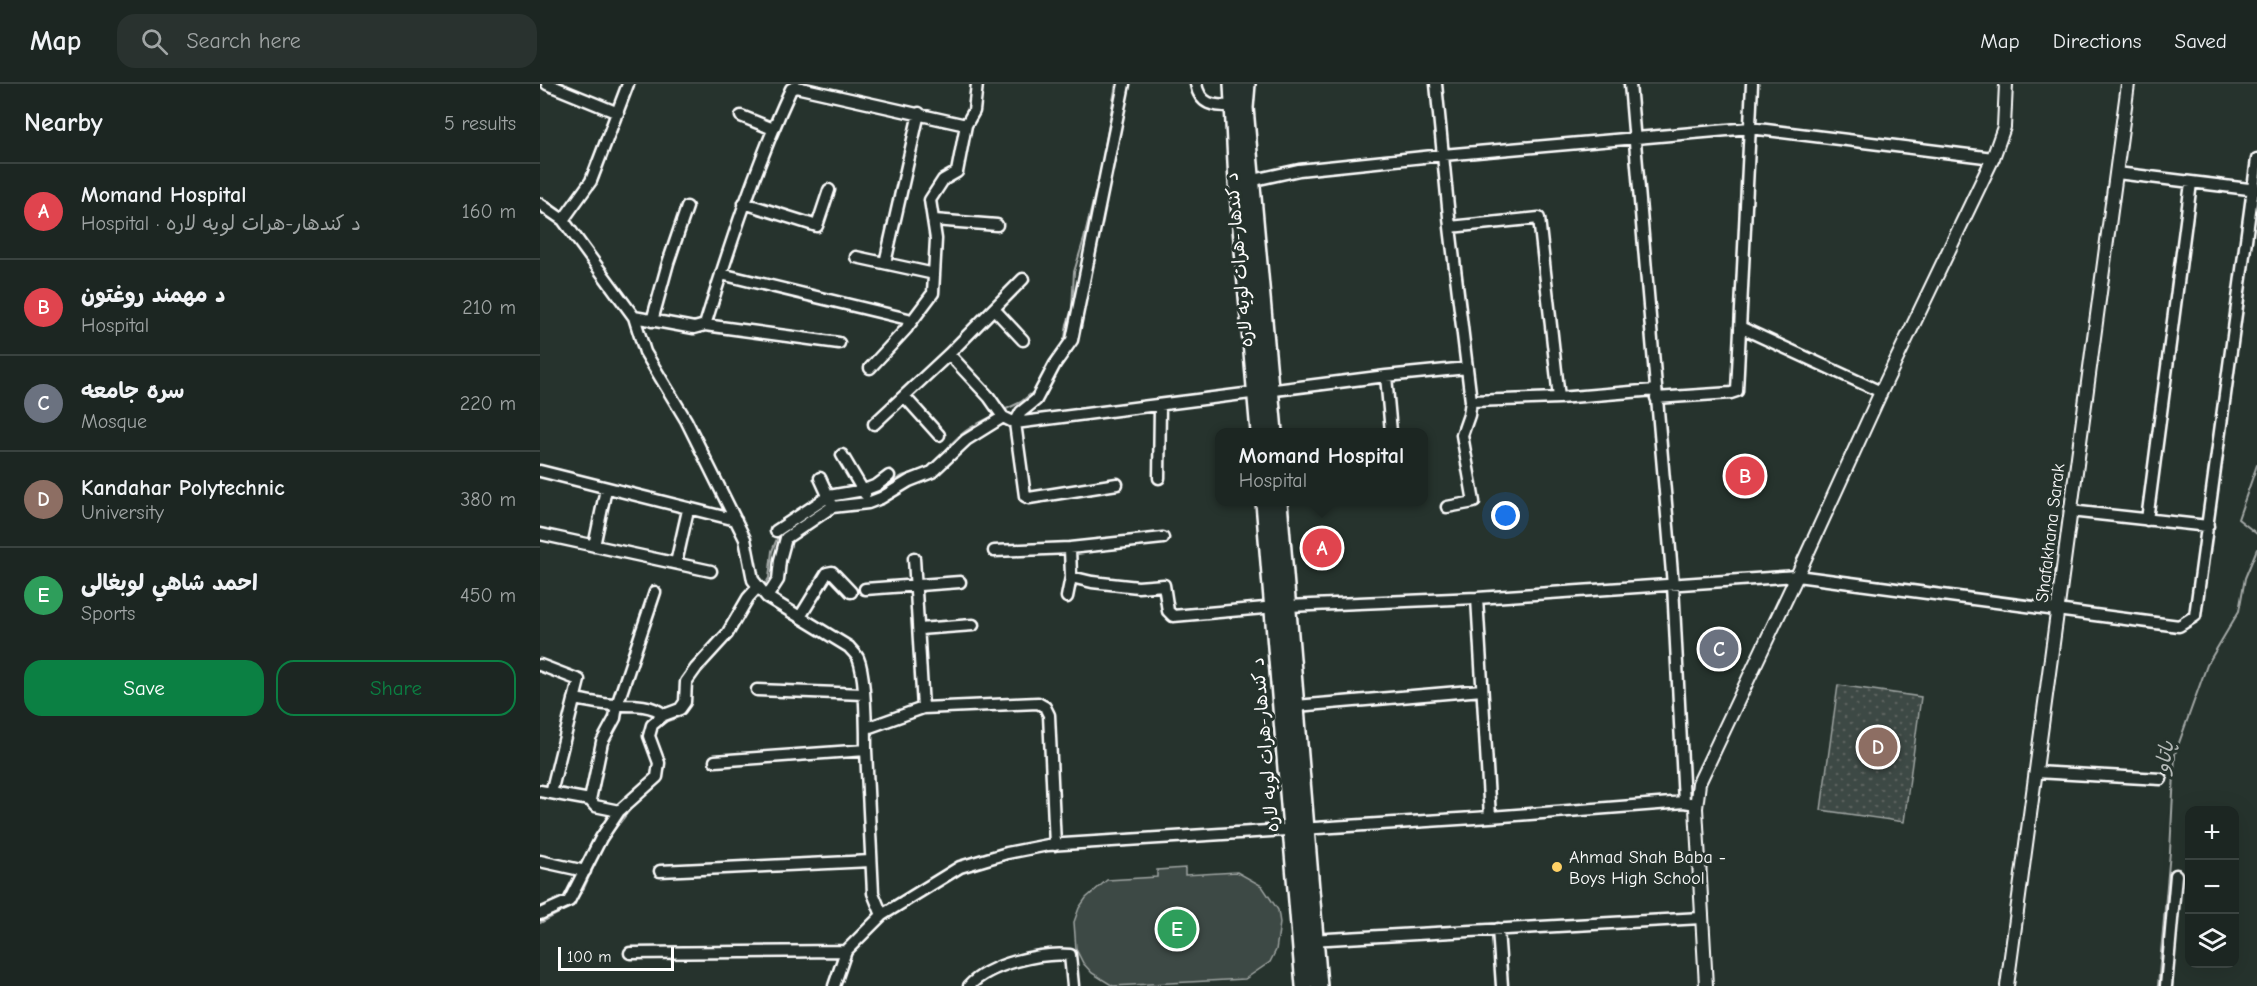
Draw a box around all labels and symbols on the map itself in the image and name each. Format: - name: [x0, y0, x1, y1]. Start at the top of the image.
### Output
- street label: د کندهار-هرات لويه لاره: [1221, 172, 1259, 348]
- pin: B: [1726, 454, 1764, 498]
- street label: Shafakhana Sarak: [2032, 462, 2069, 604]
- your location: [1491, 501, 1520, 530]
- pin: A: [1302, 526, 1342, 570]
- pin: C: [1700, 626, 1738, 672]
- street label: د کندهار-هرات لويه لاره: [1247, 657, 1285, 833]
- pin: D: [1858, 724, 1898, 770]
- water label: پاتاو: [2150, 738, 2180, 778]
- place label: Ahmad Shah Baba - Boys High School: [1569, 847, 1726, 889]
- marker: Ahmad Shah Baba - Boys High School: [1550, 860, 1564, 874]
- pin: E: [1158, 906, 1196, 952]
- scale bar: [558, 944, 674, 972]

